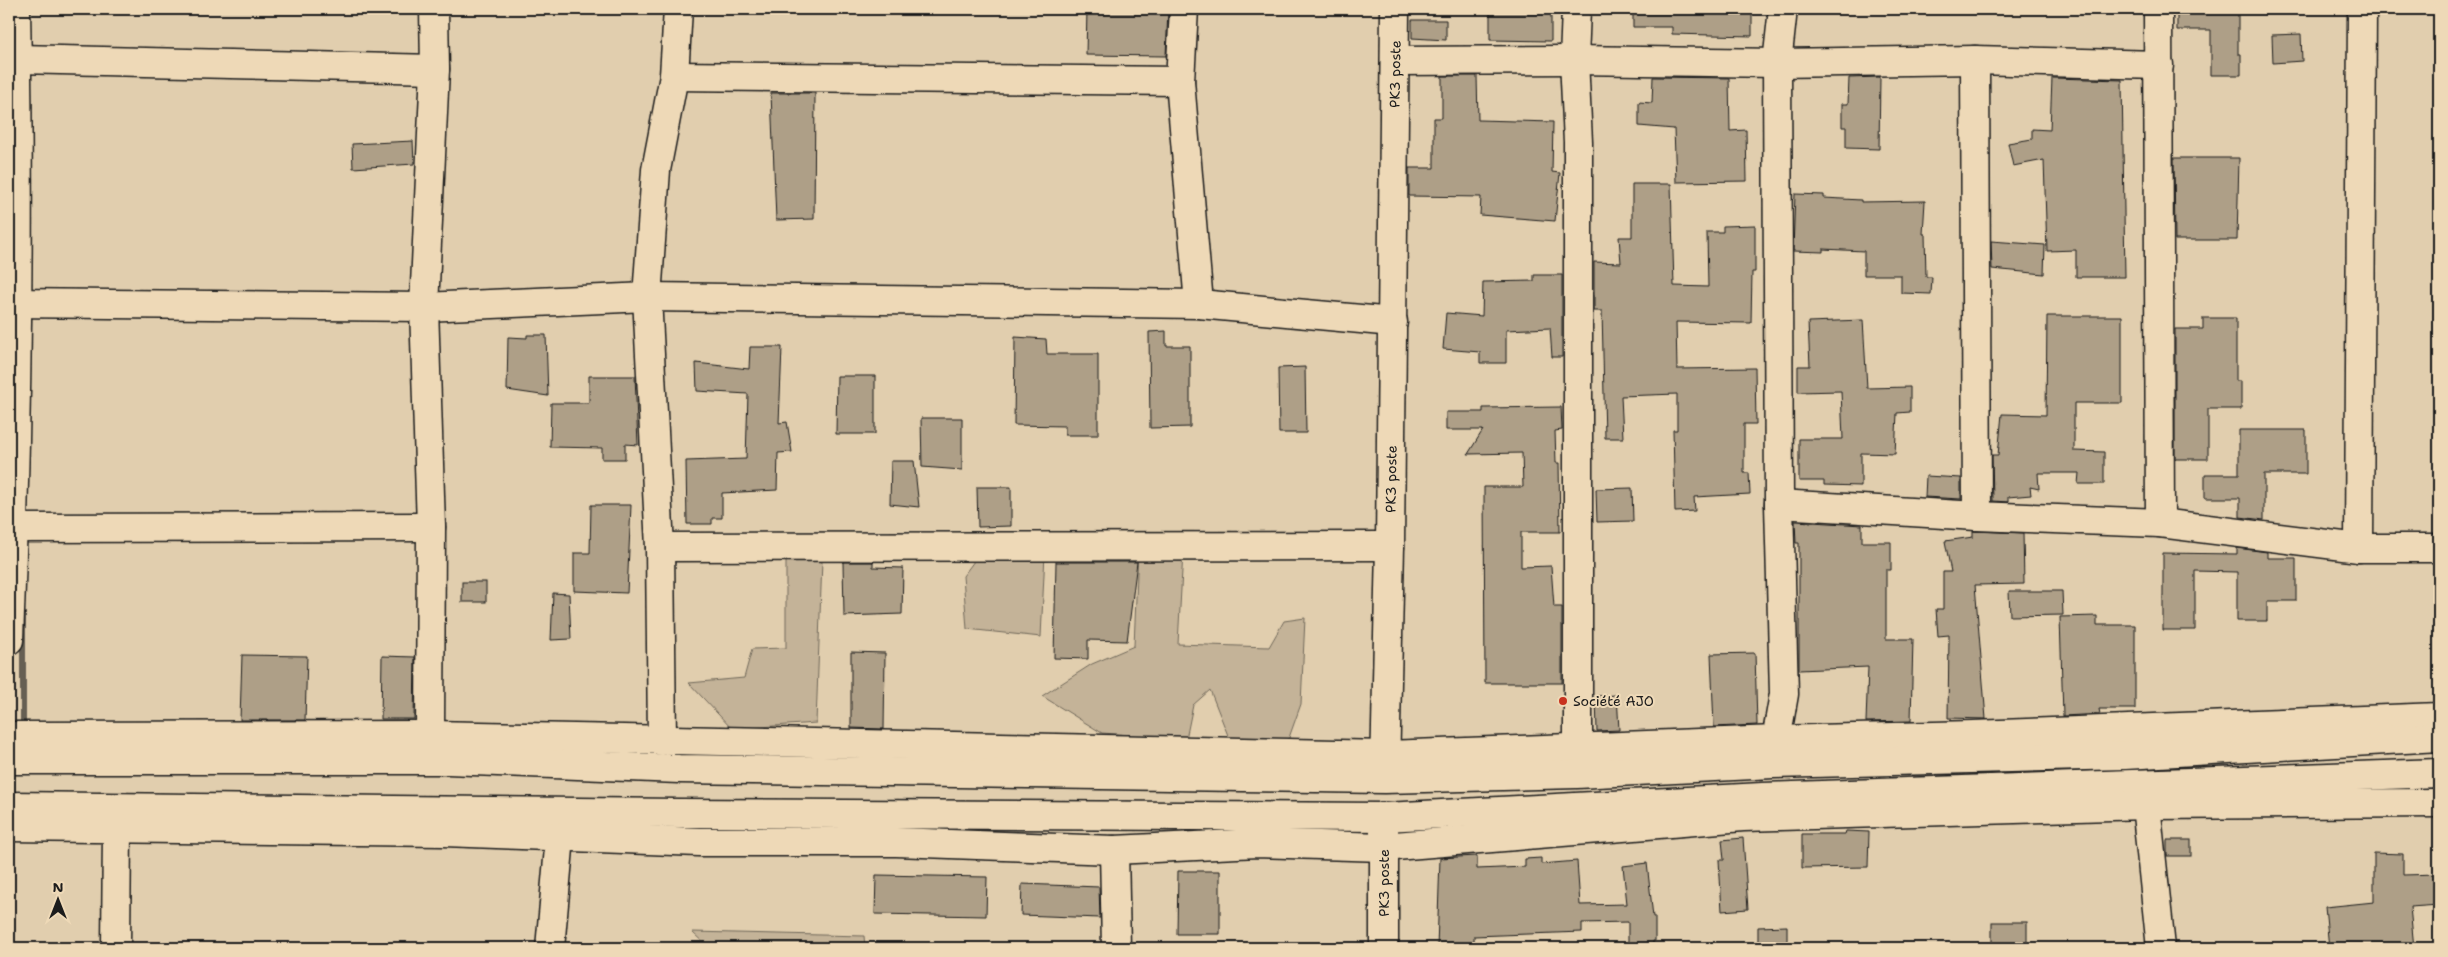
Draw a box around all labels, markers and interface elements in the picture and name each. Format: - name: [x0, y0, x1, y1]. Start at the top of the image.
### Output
- street label: PK3 poste: [1385, 40, 1405, 108]
- street label: PK3 poste: [1381, 445, 1401, 513]
- place label: Société AJO: [1573, 692, 1654, 710]
- marker: Société AJO: [1557, 695, 1569, 707]
- street label: PK3 poste: [1375, 849, 1393, 917]
- north arrow: [32, 874, 82, 924]
- text: N: [52, 878, 64, 896]

